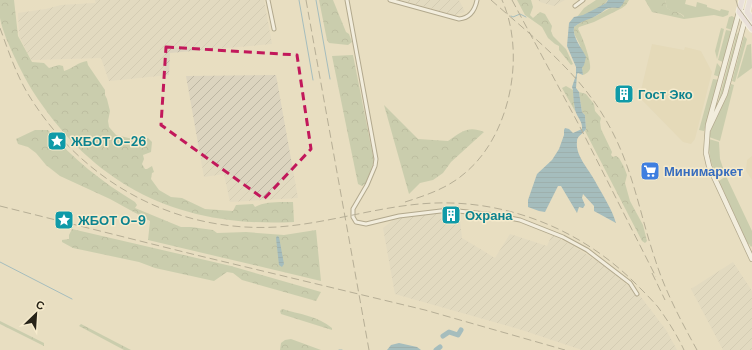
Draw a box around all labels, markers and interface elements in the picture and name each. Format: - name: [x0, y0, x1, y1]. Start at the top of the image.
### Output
- building icon: Гост Эко: [613, 83, 635, 105]
- place label: Гост Эко: [638, 86, 693, 103]
- place icon: ЖБОТ О-26: [46, 130, 68, 152]
- place label: ЖБОТ О-26: [70, 133, 147, 150]
- supermarket icon: Минимаркет: [639, 160, 661, 182]
- place label: Минимаркет: [664, 163, 743, 180]
- building icon: Охрана: [440, 204, 462, 226]
- place label: Охрана: [465, 207, 513, 224]
- place icon: ЖБОТ О-9: [53, 209, 75, 231]
- place label: ЖБОТ О-9: [77, 212, 146, 229]
- north arrow: [16, 294, 56, 334]
- text: С: [34, 297, 47, 313]

